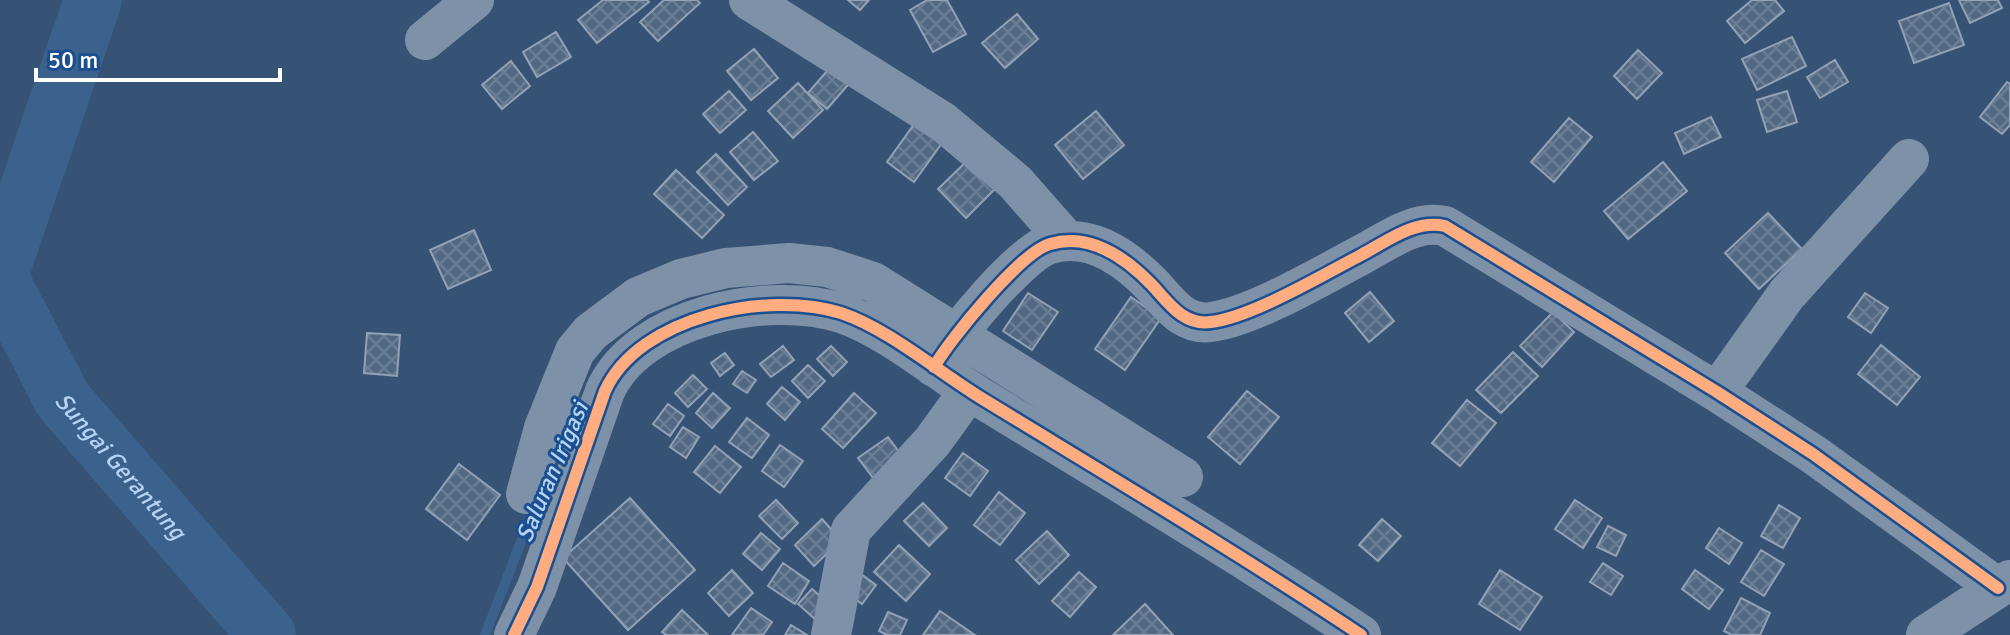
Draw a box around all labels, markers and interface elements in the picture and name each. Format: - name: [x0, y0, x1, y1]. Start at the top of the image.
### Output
- scale bar: [36, 32, 280, 82]
- text: 50 m: [48, 45, 98, 75]
- water label: Sungai Gerantung: [48, 386, 194, 548]
- water label: Saluran Irigasi: [509, 395, 596, 547]

